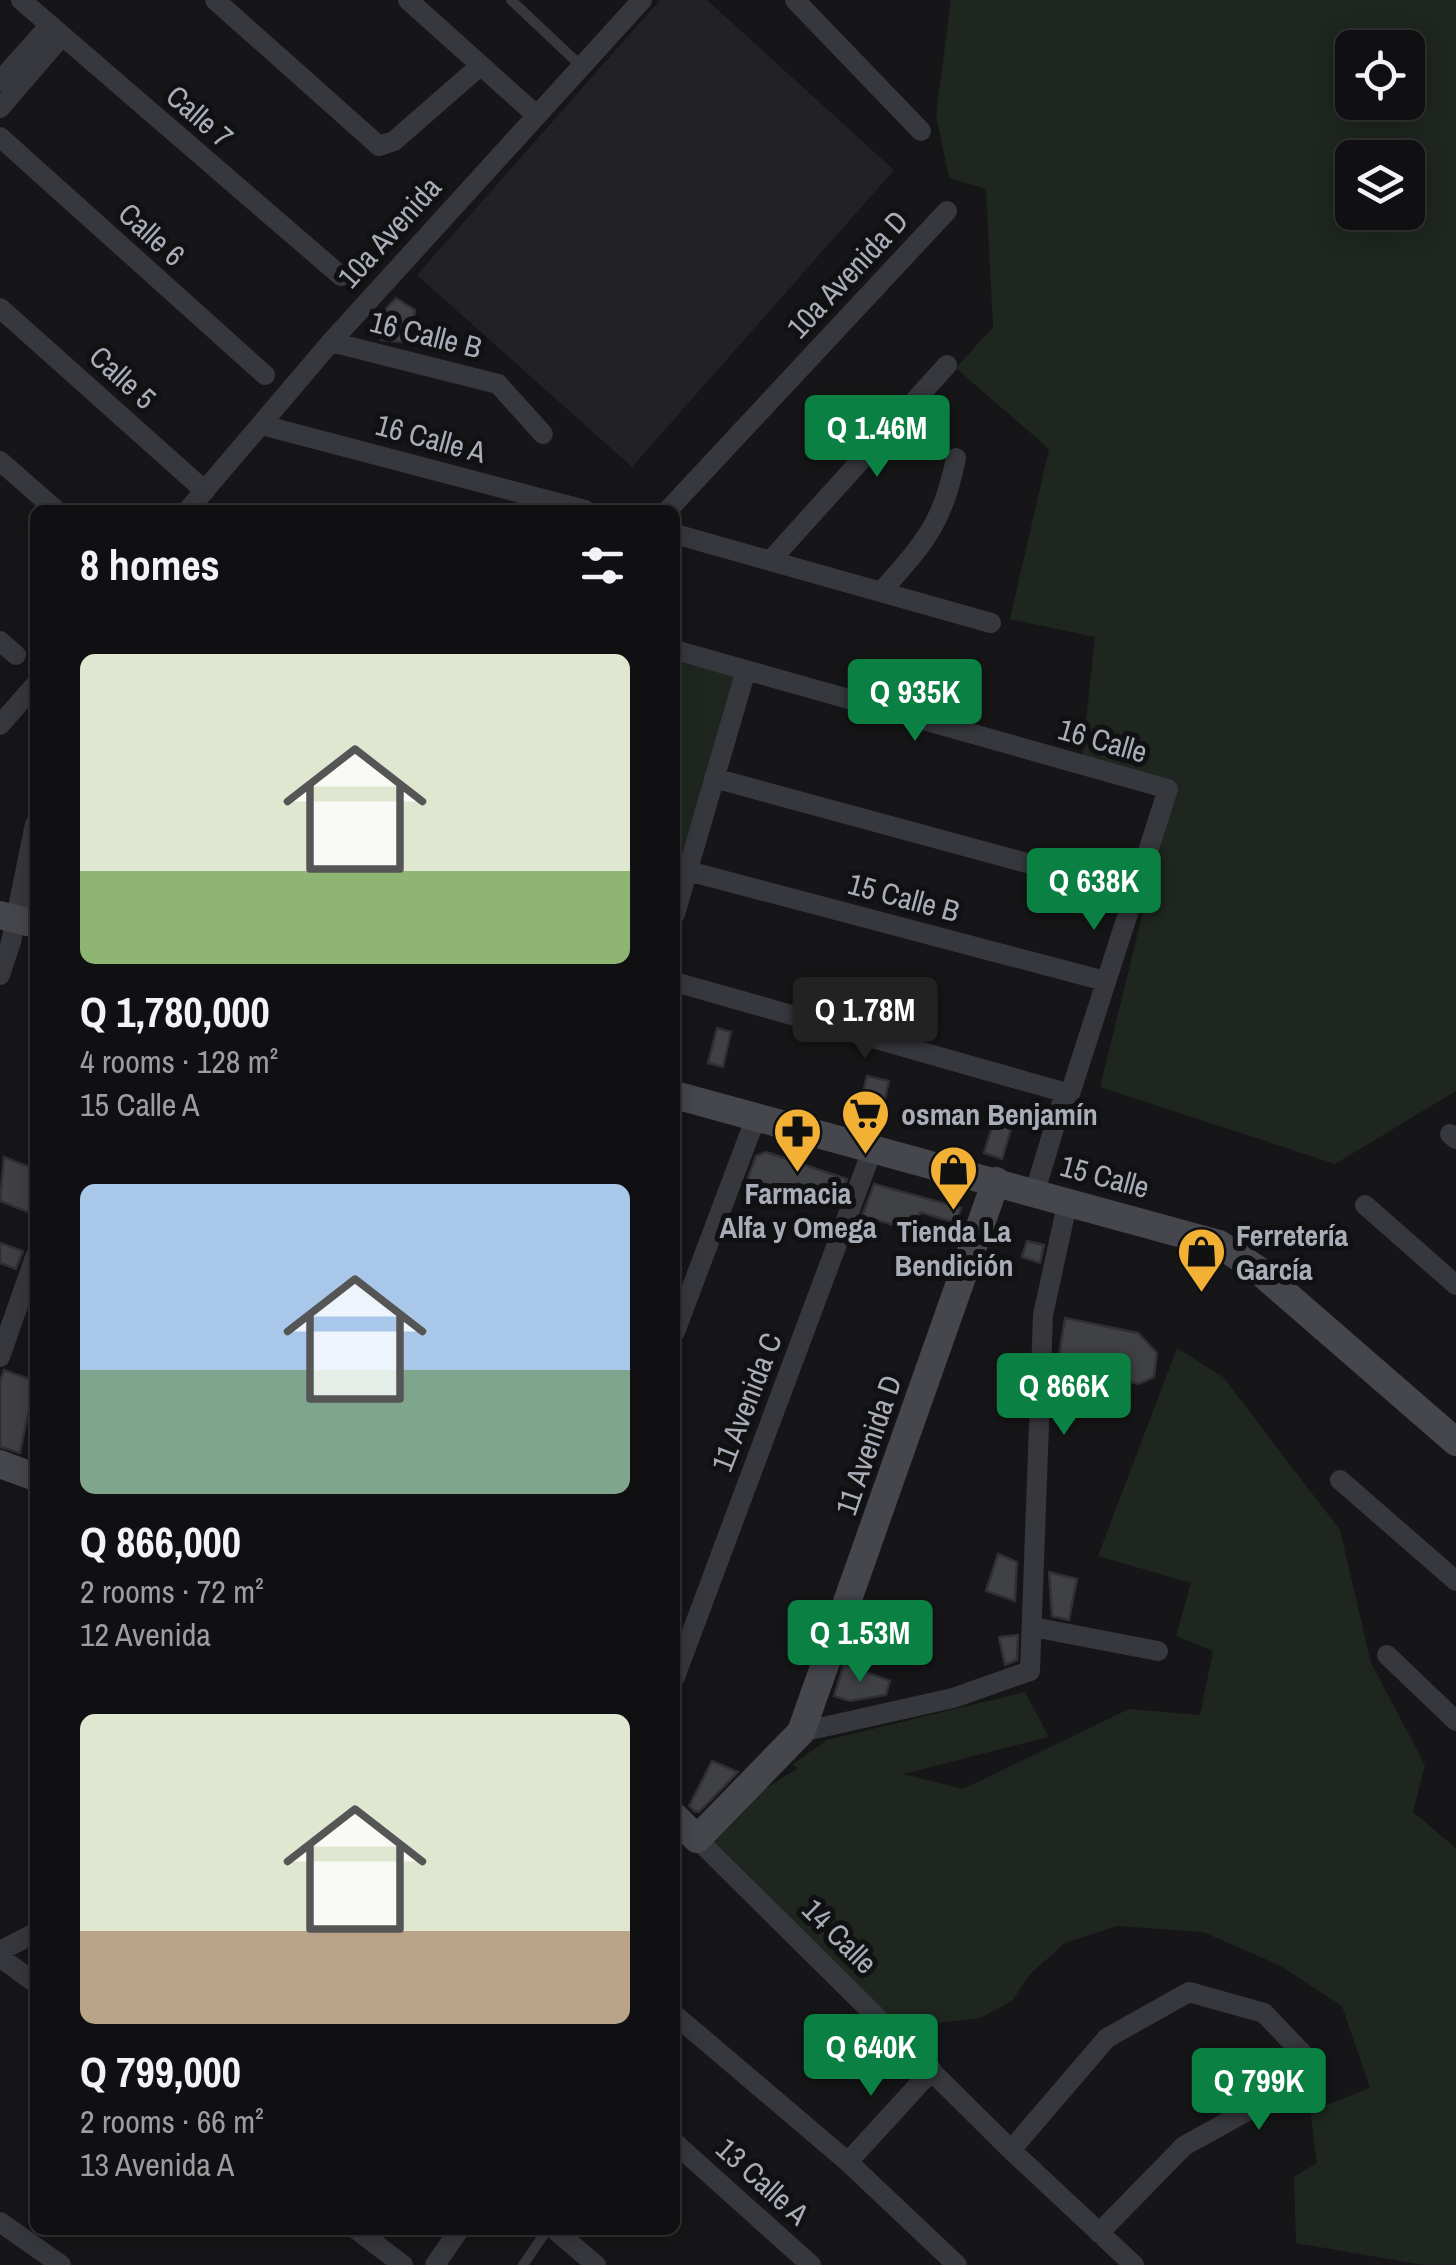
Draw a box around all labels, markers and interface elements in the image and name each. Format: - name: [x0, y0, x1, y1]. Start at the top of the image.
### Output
- map controls: [1335, 30, 1425, 230]
- button: locate: [1335, 30, 1425, 120]
- street label: Calle 7: [158, 76, 242, 156]
- button: layers: [1335, 140, 1425, 230]
- street label: 10a Avenida: [329, 168, 450, 296]
- street label: Calle 6: [110, 194, 194, 274]
- street label: 10a Avenida D: [777, 201, 917, 347]
- street label: 16 Calle B: [366, 301, 486, 367]
- street label: Calle 5: [81, 337, 165, 417]
- pin: Q 1.46M: [785, 395, 969, 480]
- street label: 16 Calle A: [372, 404, 491, 472]
- text: Q 1.46M: [827, 406, 927, 449]
- text: 8 homes: [80, 537, 220, 593]
- icon: filters: [575, 538, 630, 593]
- pin: Q 935K: [834, 659, 996, 744]
- text: Q 935K: [870, 670, 960, 713]
- street label: 16 Calle: [1054, 708, 1152, 772]
- icon: home: [265, 719, 445, 899]
- pin: Q 638K: [1013, 848, 1175, 933]
- text: Q 638K: [1049, 859, 1139, 902]
- street label: 15 Calle B: [844, 863, 964, 931]
- pin: Q 1.78M: [773, 977, 957, 1062]
- text: Q 1,780,000: [80, 984, 270, 1040]
- text: Q 1.78M: [815, 988, 915, 1031]
- text: 4 rooms · 128 m²: [80, 1040, 278, 1083]
- text: 15 Calle A: [80, 1083, 200, 1126]
- supermarket icon: osman Benjamín: [840, 1088, 892, 1156]
- place label: osman Benjamín: [901, 1094, 1098, 1134]
- pharmacy icon: Farmacia Alfa y Omega: [772, 1106, 824, 1174]
- shop icon: Tienda La Bendición: [928, 1144, 980, 1212]
- street label: 15 Calle: [1056, 1145, 1154, 1207]
- place label: Farmacia Alfa y Omega: [719, 1173, 877, 1247]
- place label: Tienda La Bendición: [895, 1211, 1013, 1285]
- place label: Ferretería García: [1236, 1215, 1349, 1289]
- shop icon: Ferretería García: [1175, 1226, 1227, 1294]
- icon: home: [265, 1249, 445, 1429]
- street label: 11 Avenida C: [701, 1327, 791, 1477]
- pin: Q 866K: [983, 1353, 1145, 1438]
- text: Q 866K: [1019, 1364, 1109, 1407]
- street label: 11 Avenida D: [825, 1370, 911, 1520]
- text: Q 866,000: [80, 1514, 241, 1570]
- text: 2 rooms · 72 m²: [80, 1570, 264, 1613]
- pin: Q 1.53M: [768, 1600, 952, 1685]
- text: Q 1.53M: [810, 1611, 910, 1654]
- text: 12 Avenida: [80, 1613, 211, 1656]
- icon: home: [265, 1779, 445, 1959]
- street label: 14 Calle: [794, 1890, 886, 1982]
- pin: Q 640K: [790, 2014, 952, 2099]
- text: Q 640K: [826, 2025, 916, 2068]
- text: Q 799,000: [80, 2044, 241, 2100]
- pin: Q 799K: [1178, 2048, 1340, 2133]
- text: Q 799K: [1214, 2059, 1304, 2102]
- text: 2 rooms · 66 m²: [80, 2100, 264, 2143]
- street label: 13 Calle A: [708, 2129, 818, 2234]
- text: 13 Avenida A: [80, 2143, 234, 2186]

